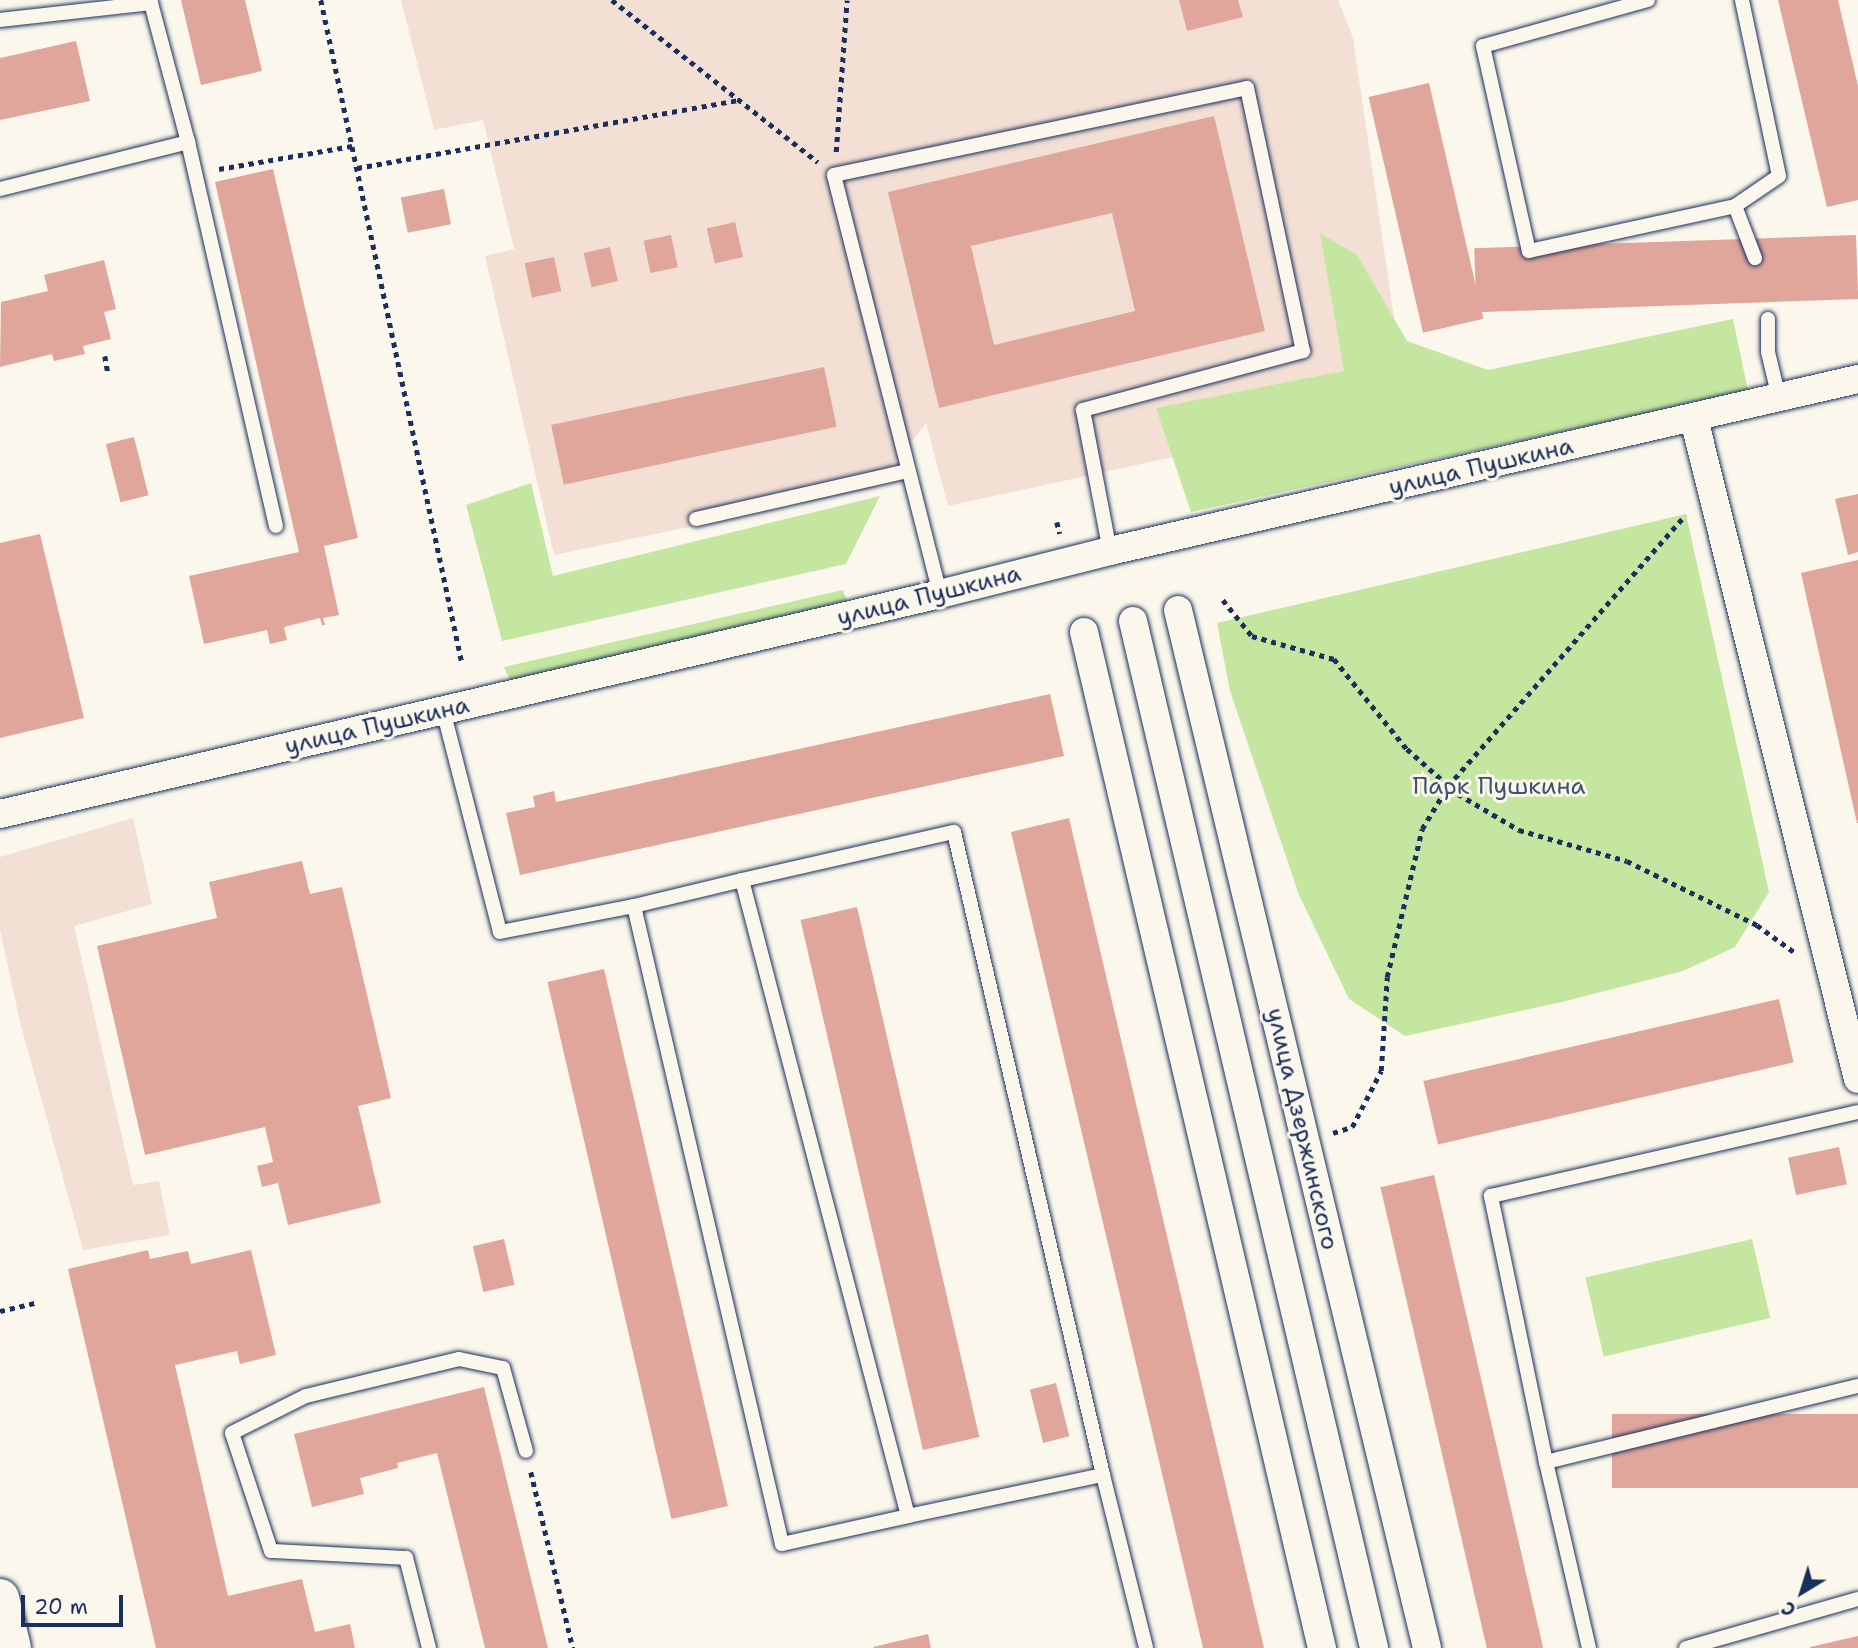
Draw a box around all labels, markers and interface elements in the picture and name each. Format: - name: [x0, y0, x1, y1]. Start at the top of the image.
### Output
- street label: улица Пушкина: [1386, 432, 1576, 502]
- street label: улица Пушкина: [834, 559, 1024, 633]
- street label: улица Пушкина: [282, 691, 472, 761]
- park label: Парк Пушкина: [1413, 773, 1585, 801]
- street label: улица Дзержинского: [1260, 1005, 1344, 1253]
- north arrow: [1767, 1557, 1837, 1627]
- scale bar: [24, 1582, 126, 1626]
- text: 20 m: [34, 1593, 88, 1621]
- text: С: [1776, 1596, 1801, 1622]

